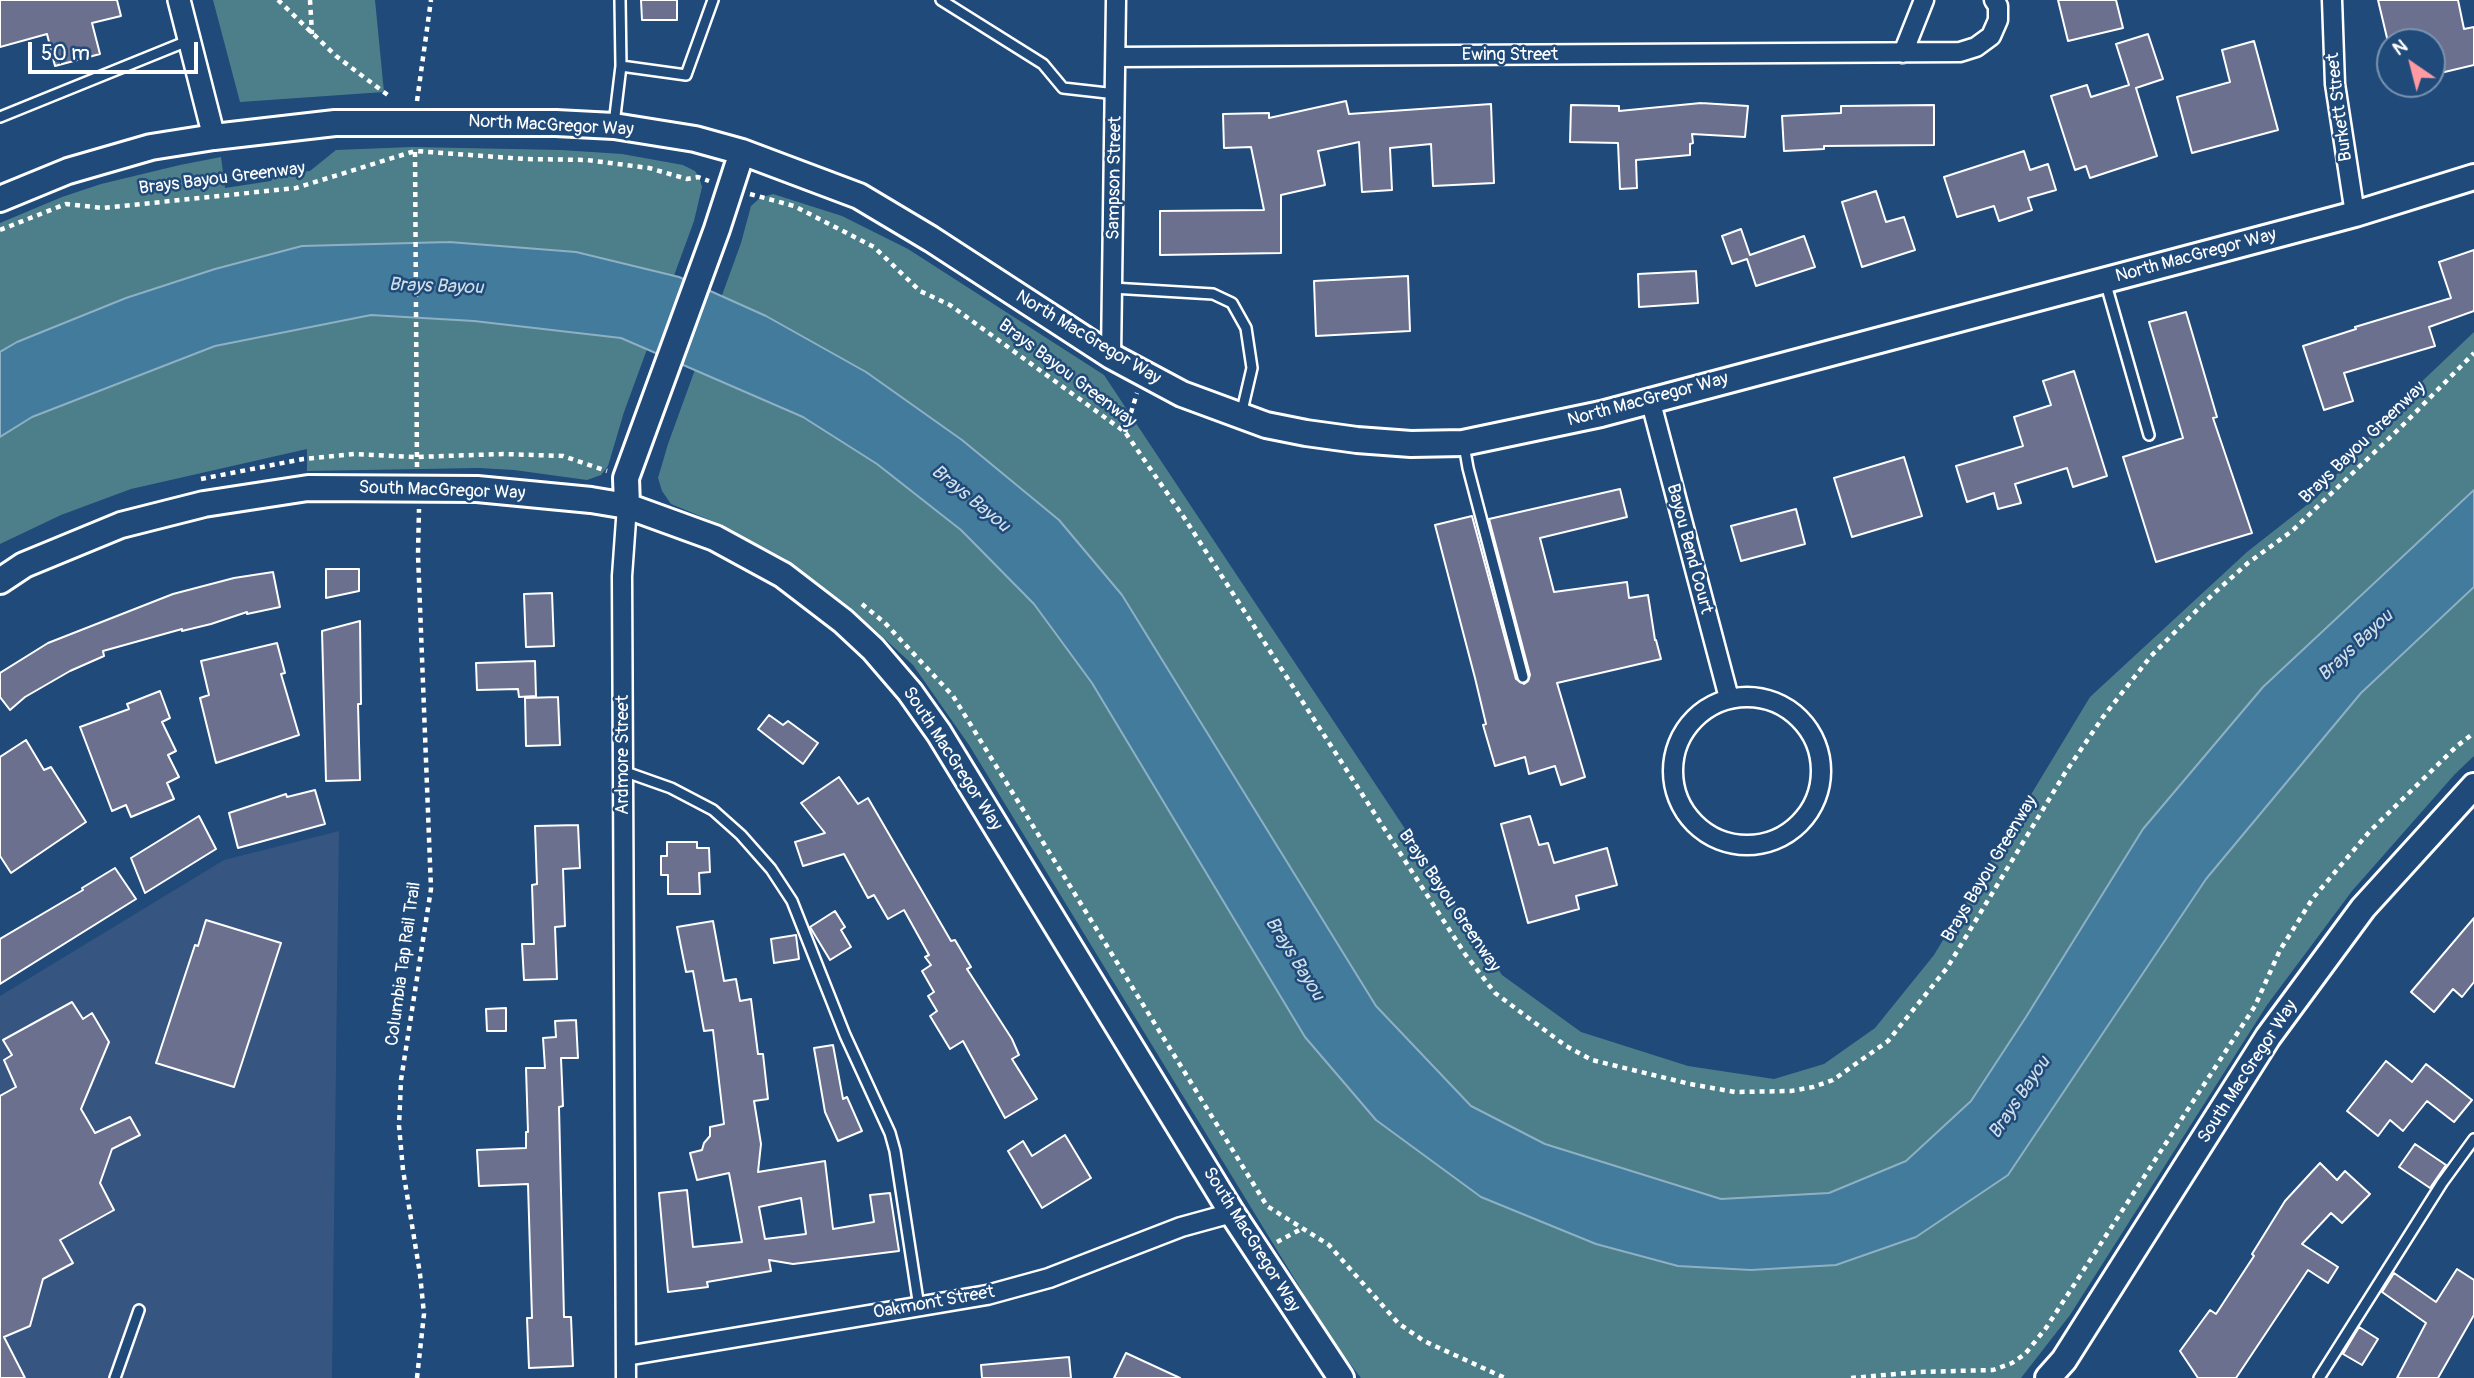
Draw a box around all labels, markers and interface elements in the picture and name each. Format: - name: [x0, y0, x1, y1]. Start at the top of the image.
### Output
- scale bar: [32, 28, 201, 72]
- north arrow: [2376, 28, 2446, 98]
- text: N: [2388, 34, 2412, 61]
- text: 50 m: [41, 40, 90, 67]
- street label: Ewing Street: [1462, 44, 1558, 66]
- street label: Burkett Street: [2323, 51, 2357, 163]
- street label: North MacGregor Way: [468, 111, 634, 141]
- street label: Sampson Street: [1103, 116, 1127, 240]
- street label: Brays Bayou Greenway: [138, 158, 306, 200]
- street label: North MacGregor Way: [2113, 224, 2279, 288]
- water label: Brays Bayou: [388, 274, 484, 300]
- street label: North MacGregor Way: [1011, 286, 1165, 390]
- street label: Brays Bayou Greenway: [994, 315, 1140, 433]
- street label: North MacGregor Way: [1565, 368, 1731, 432]
- street label: Brays Bayou Greenway: [2295, 377, 2431, 509]
- water label: Brays Bayou: [926, 460, 1014, 538]
- street label: South MacGregor Way: [358, 477, 526, 505]
- street label: Bayou Bend Court: [1661, 481, 1717, 617]
- water label: Brays Bayou: [2314, 605, 2398, 687]
- street label: South MacGregor Way: [898, 683, 1006, 835]
- street label: Ardmore Street: [612, 695, 634, 815]
- street label: Brays Bayou Greenway: [1938, 792, 2042, 946]
- street label: Brays Bayou Greenway: [1393, 826, 1505, 976]
- street label: Columbia Tap Rail Trail: [382, 881, 426, 1047]
- water label: Brays Bayou: [1259, 913, 1329, 1005]
- street label: South MacGregor Way: [2194, 996, 2302, 1148]
- water label: Brays Bayou: [1984, 1052, 2056, 1144]
- street label: South MacGregor Way: [1198, 1164, 1304, 1316]
- street label: Oakmont Street: [872, 1282, 996, 1324]

